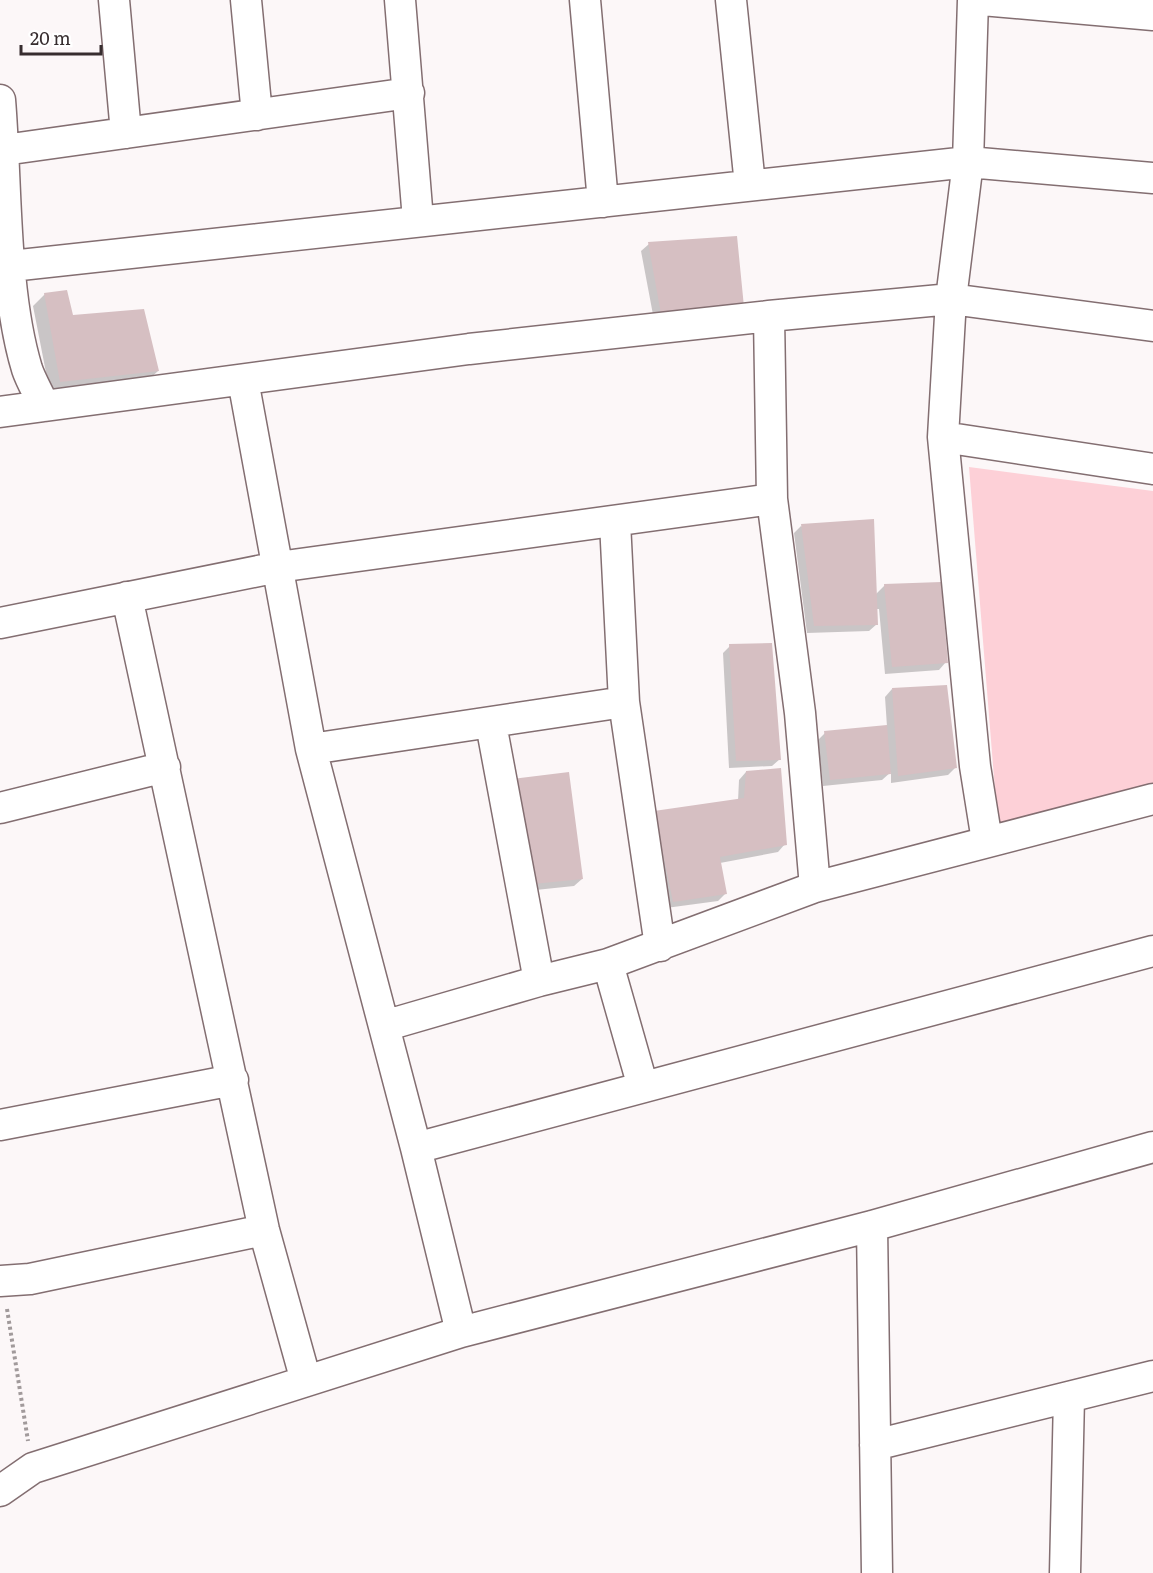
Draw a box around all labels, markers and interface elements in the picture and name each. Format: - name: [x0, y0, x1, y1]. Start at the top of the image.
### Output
- scale bar: [21, 18, 100, 56]
- text: 20 m: [30, 24, 71, 51]

